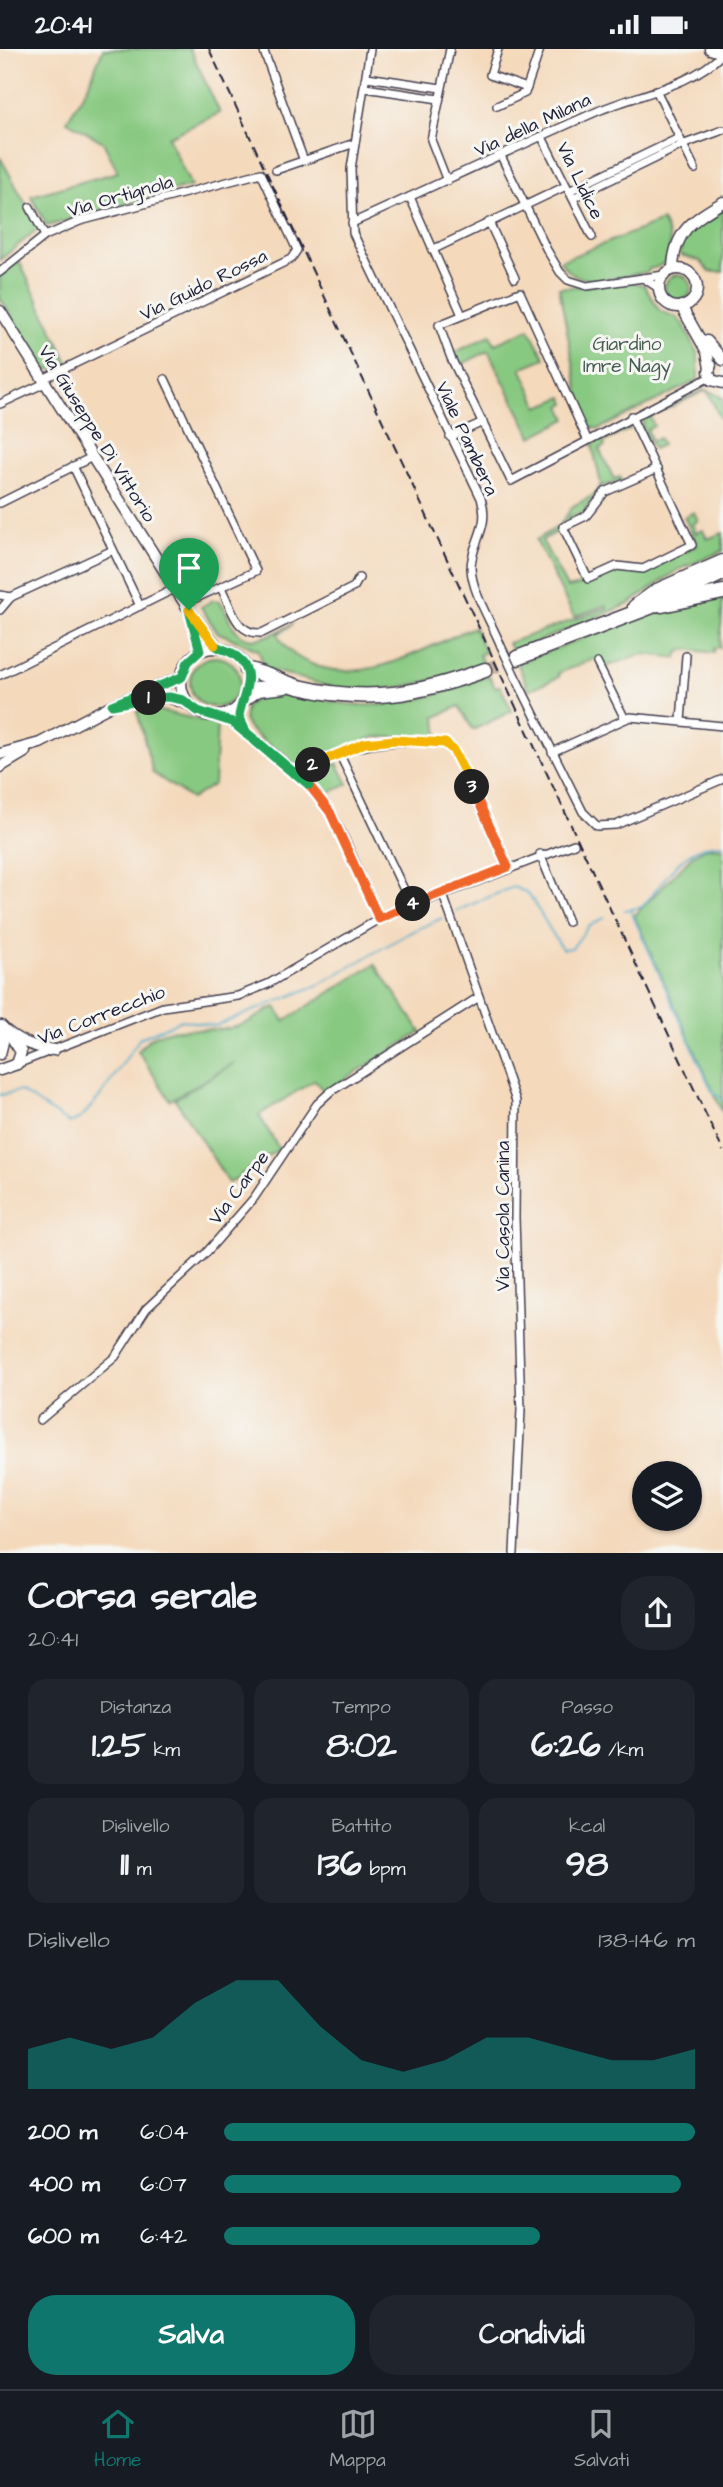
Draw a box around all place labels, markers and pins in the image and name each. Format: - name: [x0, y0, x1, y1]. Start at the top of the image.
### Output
- pin: [159, 538, 219, 610]
- pin: 1: [132, 681, 166, 715]
- pin: 2: [296, 747, 330, 783]
- pin: 3: [454, 769, 490, 805]
- pin: 4: [396, 887, 430, 921]

